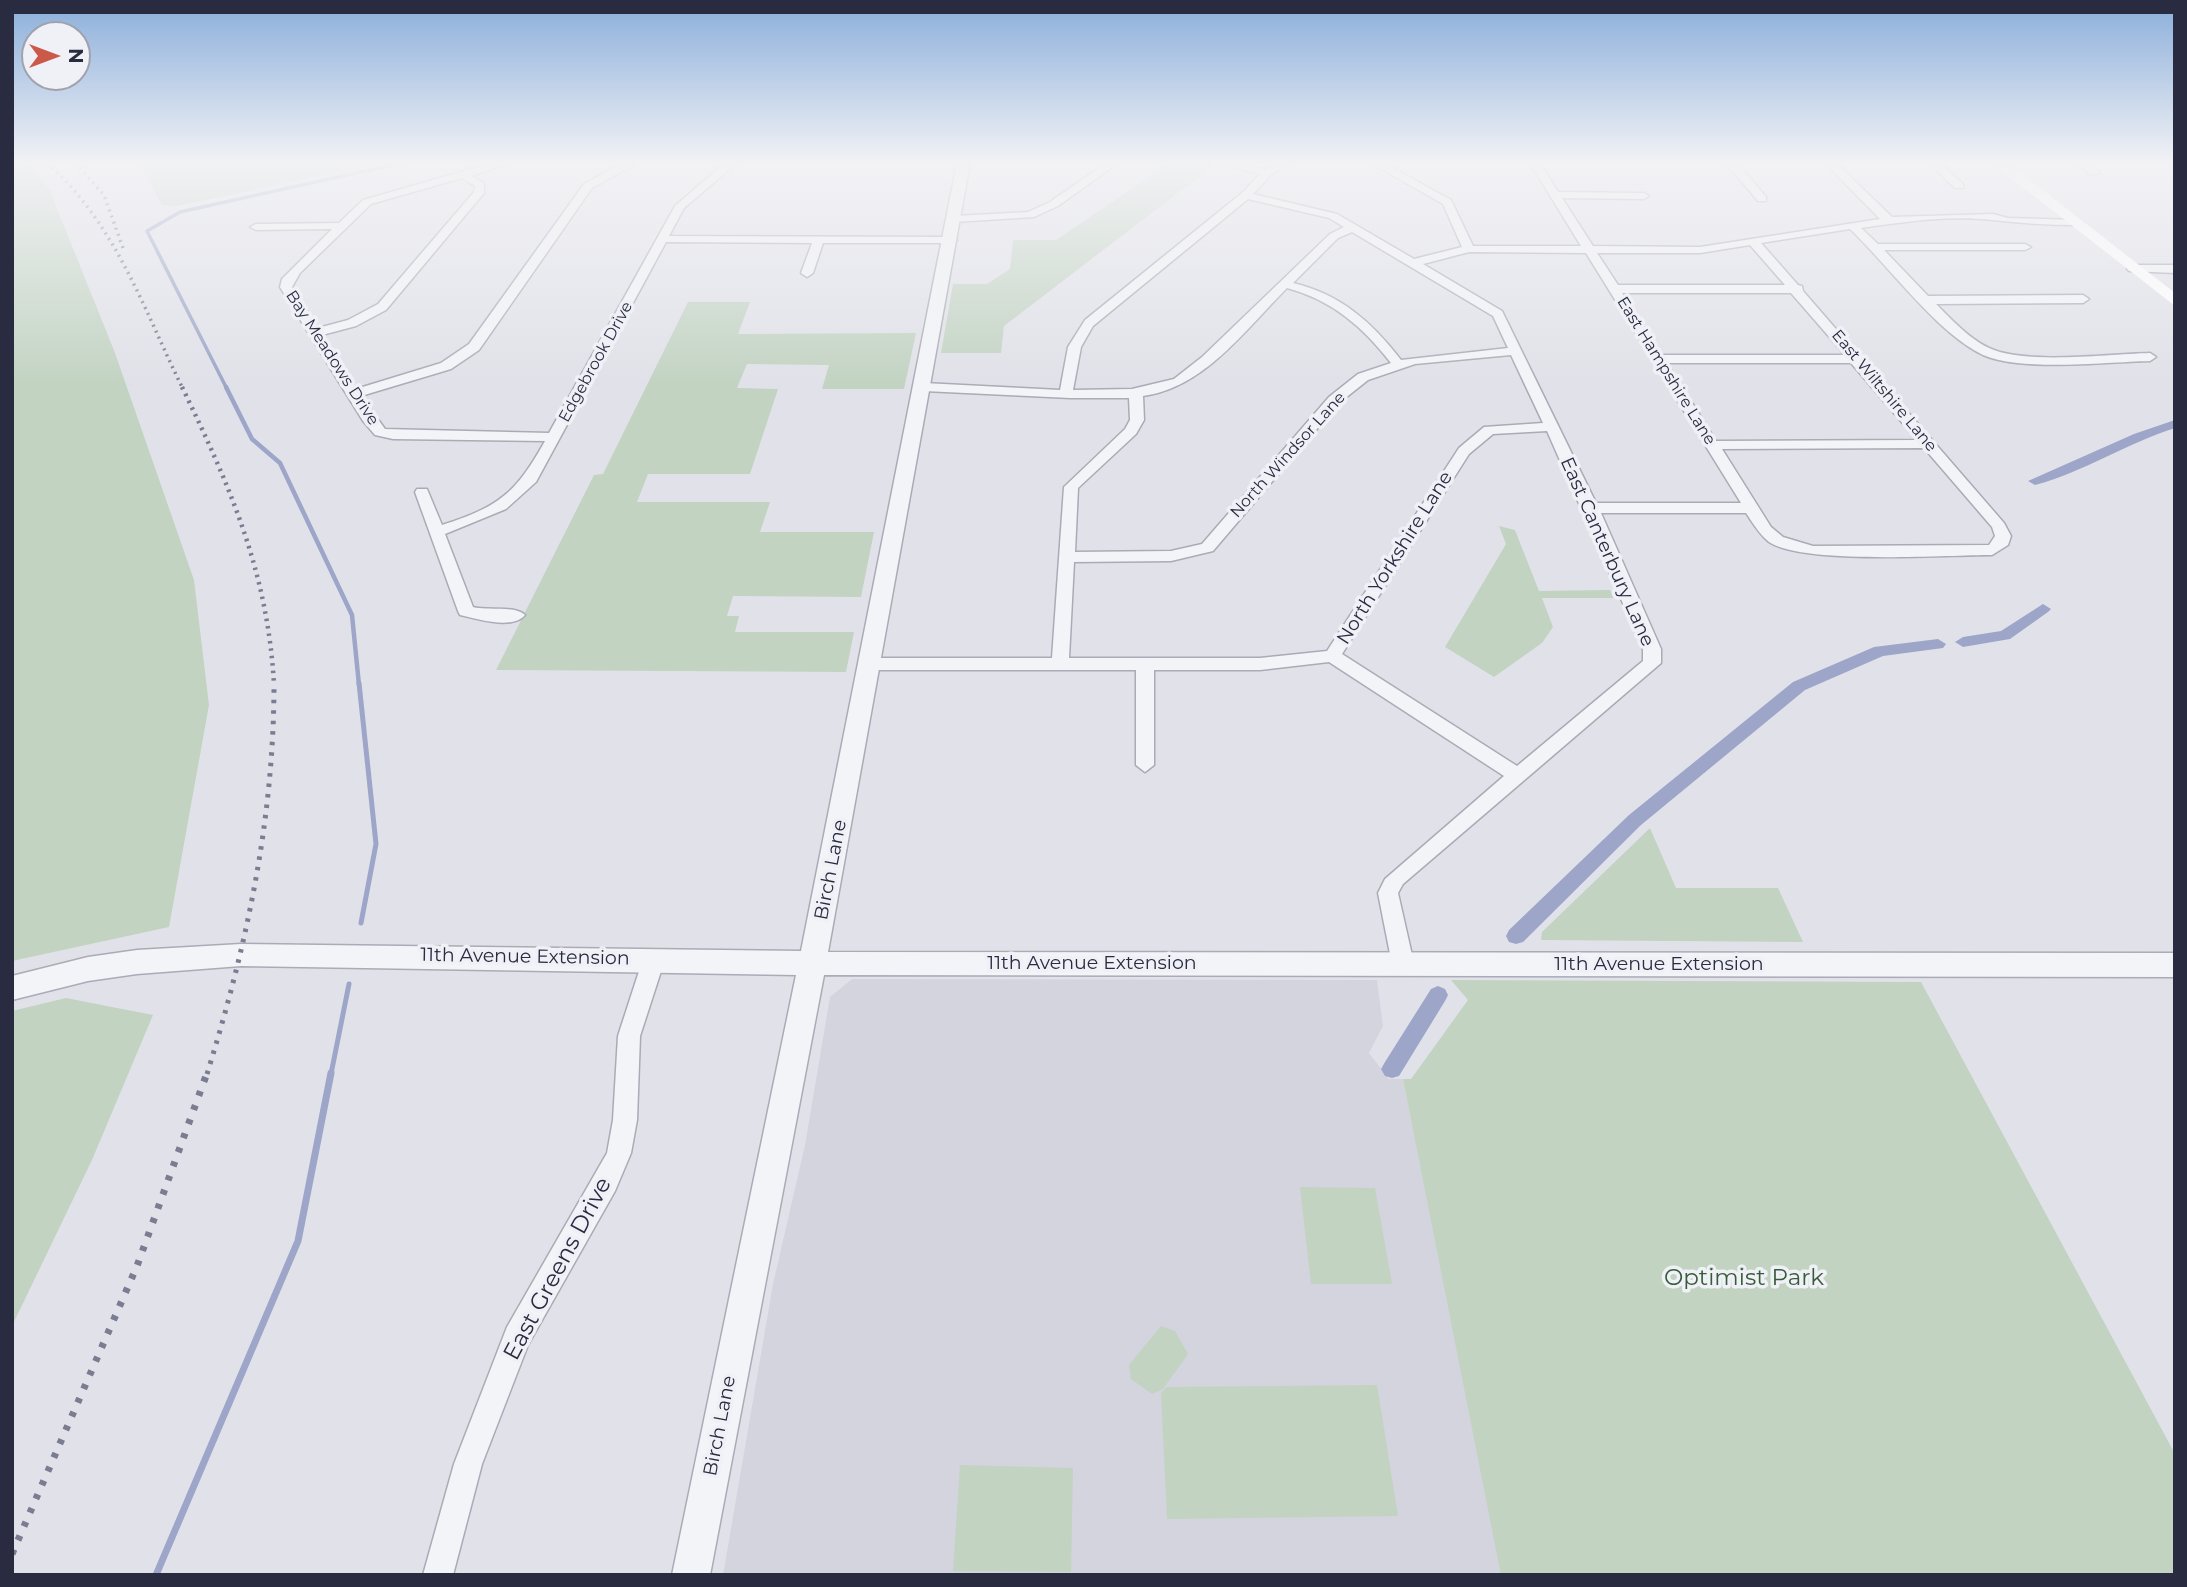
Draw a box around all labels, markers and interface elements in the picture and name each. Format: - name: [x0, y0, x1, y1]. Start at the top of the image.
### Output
- north arrow: [21, 21, 91, 91]
- text: N: [64, 48, 87, 64]
- street label: Bay Meadows Drive: [281, 287, 383, 429]
- street label: East Hampshire Lane: [1613, 293, 1719, 449]
- street label: Edgebrook Drive: [555, 298, 637, 426]
- street label: East Wiltshire Lane: [1827, 326, 1941, 456]
- street label: North Windsor Lane: [1227, 388, 1349, 522]
- street label: East Canterbury Lane: [1555, 454, 1659, 650]
- street label: North Yorkshire Lane: [1332, 467, 1458, 649]
- street label: Birch Lane: [810, 818, 852, 922]
- street label: 11th Avenue Extension: [420, 944, 630, 970]
- street label: 11th Avenue Extension: [987, 952, 1197, 974]
- street label: 11th Avenue Extension: [1554, 953, 1764, 975]
- street label: East Greens Drive: [498, 1173, 618, 1365]
- park label: Optimist Park: [1664, 1264, 1824, 1292]
- street label: Birch Lane: [699, 1374, 741, 1478]

